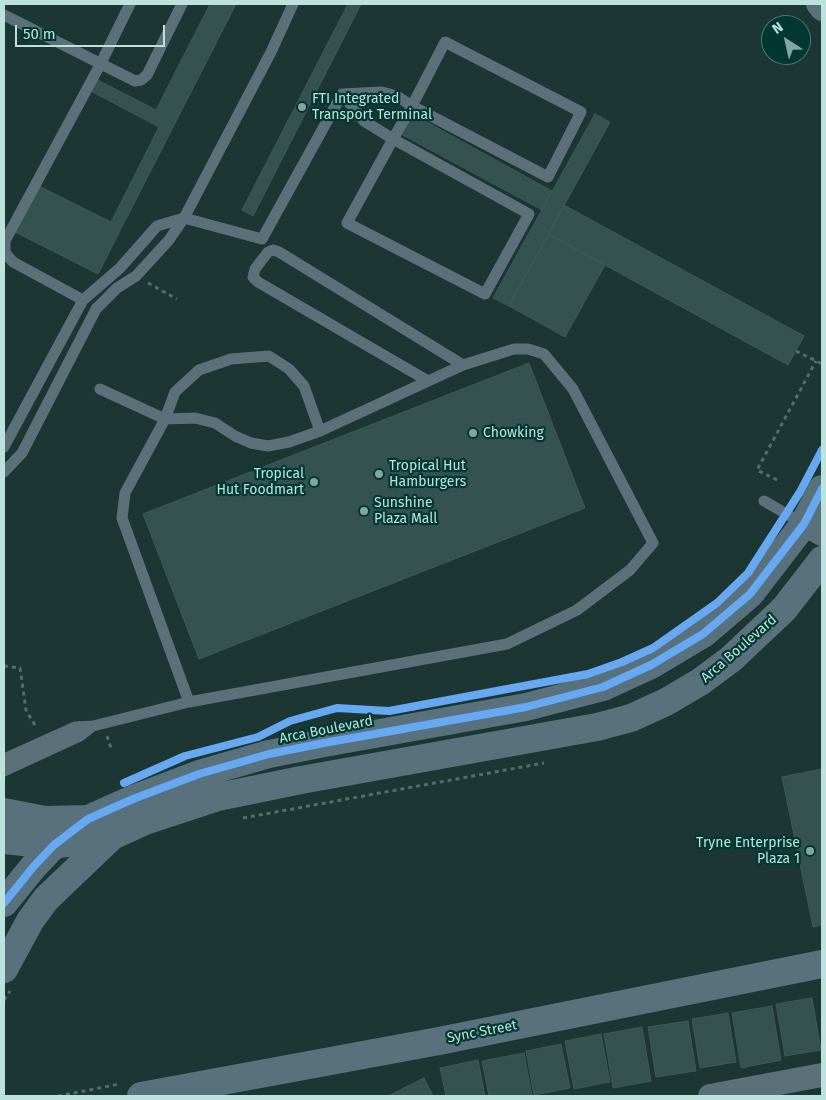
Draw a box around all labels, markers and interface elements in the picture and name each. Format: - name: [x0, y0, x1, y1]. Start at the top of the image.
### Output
- scale bar: [18, 15, 168, 47]
- north arrow: [761, 15, 811, 65]
- text: N: [769, 18, 786, 38]
- text: 50 m: [23, 25, 56, 43]
- place label: FTI Integrated Transport Terminal: [312, 91, 432, 124]
- marker: FTI Integrated Transport Terminal: [296, 101, 308, 113]
- place label: Chowking: [483, 425, 544, 441]
- marker: Chowking: [467, 427, 479, 439]
- place label: Tropical Hut Hamburgers: [389, 458, 466, 491]
- place label: Tropical Hut Foodmart: [216, 466, 304, 498]
- marker: Tropical Hut Hamburgers: [373, 468, 385, 480]
- marker: Tropical Hut Foodmart: [308, 476, 320, 488]
- place label: Sunshine Plaza Mall: [374, 495, 437, 528]
- marker: Sunshine Plaza Mall: [358, 505, 370, 517]
- street label: Arca Boulevard: [698, 612, 780, 686]
- street label: Arca Boulevard: [278, 713, 374, 747]
- place label: Tryne Enterprise Plaza 1: [696, 835, 800, 868]
- marker: Tryne Enterprise Plaza 1: [804, 845, 816, 857]
- street label: Sync Street: [446, 1017, 518, 1047]

